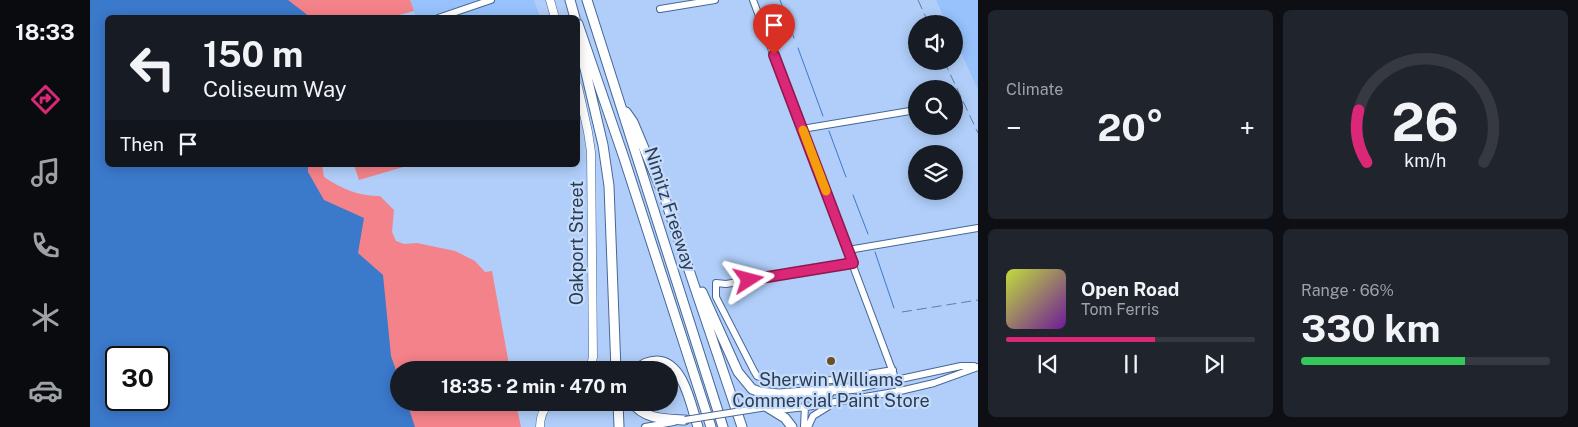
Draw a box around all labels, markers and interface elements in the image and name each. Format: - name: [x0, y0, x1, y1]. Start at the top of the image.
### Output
- pin: [753, 4, 795, 55]
- icon: arrive: [760, 11, 788, 39]
- map controls: [908, 15, 963, 200]
- button: sound: [908, 15, 963, 70]
- text: 18:33: [15, 19, 75, 45]
- text: 150 m: [203, 34, 303, 75]
- icon: left: [120, 35, 185, 100]
- text: Coliseum Way: [203, 76, 346, 102]
- button: search: [908, 80, 963, 135]
- text: Climate: [1006, 80, 1063, 99]
- icon: directions: [28, 82, 63, 117]
- text: 26: [1392, 92, 1459, 153]
- text: 20°: [1097, 105, 1164, 150]
- text: −: [1006, 111, 1022, 144]
- text: +: [1239, 111, 1255, 144]
- icon: arrive: [174, 130, 202, 158]
- text: Then: [120, 133, 164, 155]
- street label: Nimitz Freeway: [641, 144, 701, 274]
- button: layers: [908, 145, 963, 200]
- text: km/h: [1404, 150, 1447, 171]
- icon: music: [28, 155, 63, 190]
- street label: Oakport Street: [566, 181, 587, 305]
- icon: phone: [28, 228, 63, 263]
- position arrow: [722, 253, 774, 305]
- text: Open Road: [1081, 278, 1179, 300]
- text: Range · 66%: [1301, 281, 1394, 300]
- icon: climate: [28, 300, 63, 335]
- text: Tom Ferris: [1081, 300, 1159, 319]
- text: 330 km: [1301, 306, 1440, 351]
- speed limit sign: 30: [105, 346, 170, 411]
- icon: previous: [1034, 350, 1062, 378]
- icon: pause: [1117, 350, 1145, 378]
- icon: next: [1200, 350, 1228, 378]
- marker: Sherwin Williams Commercial Paint Store: [825, 355, 837, 367]
- place label: Sherwin Williams Commercial Paint Store: [732, 369, 930, 411]
- icon: car: [28, 373, 63, 408]
- text: 18:35 · 2 min · 470 m: [441, 375, 627, 397]

